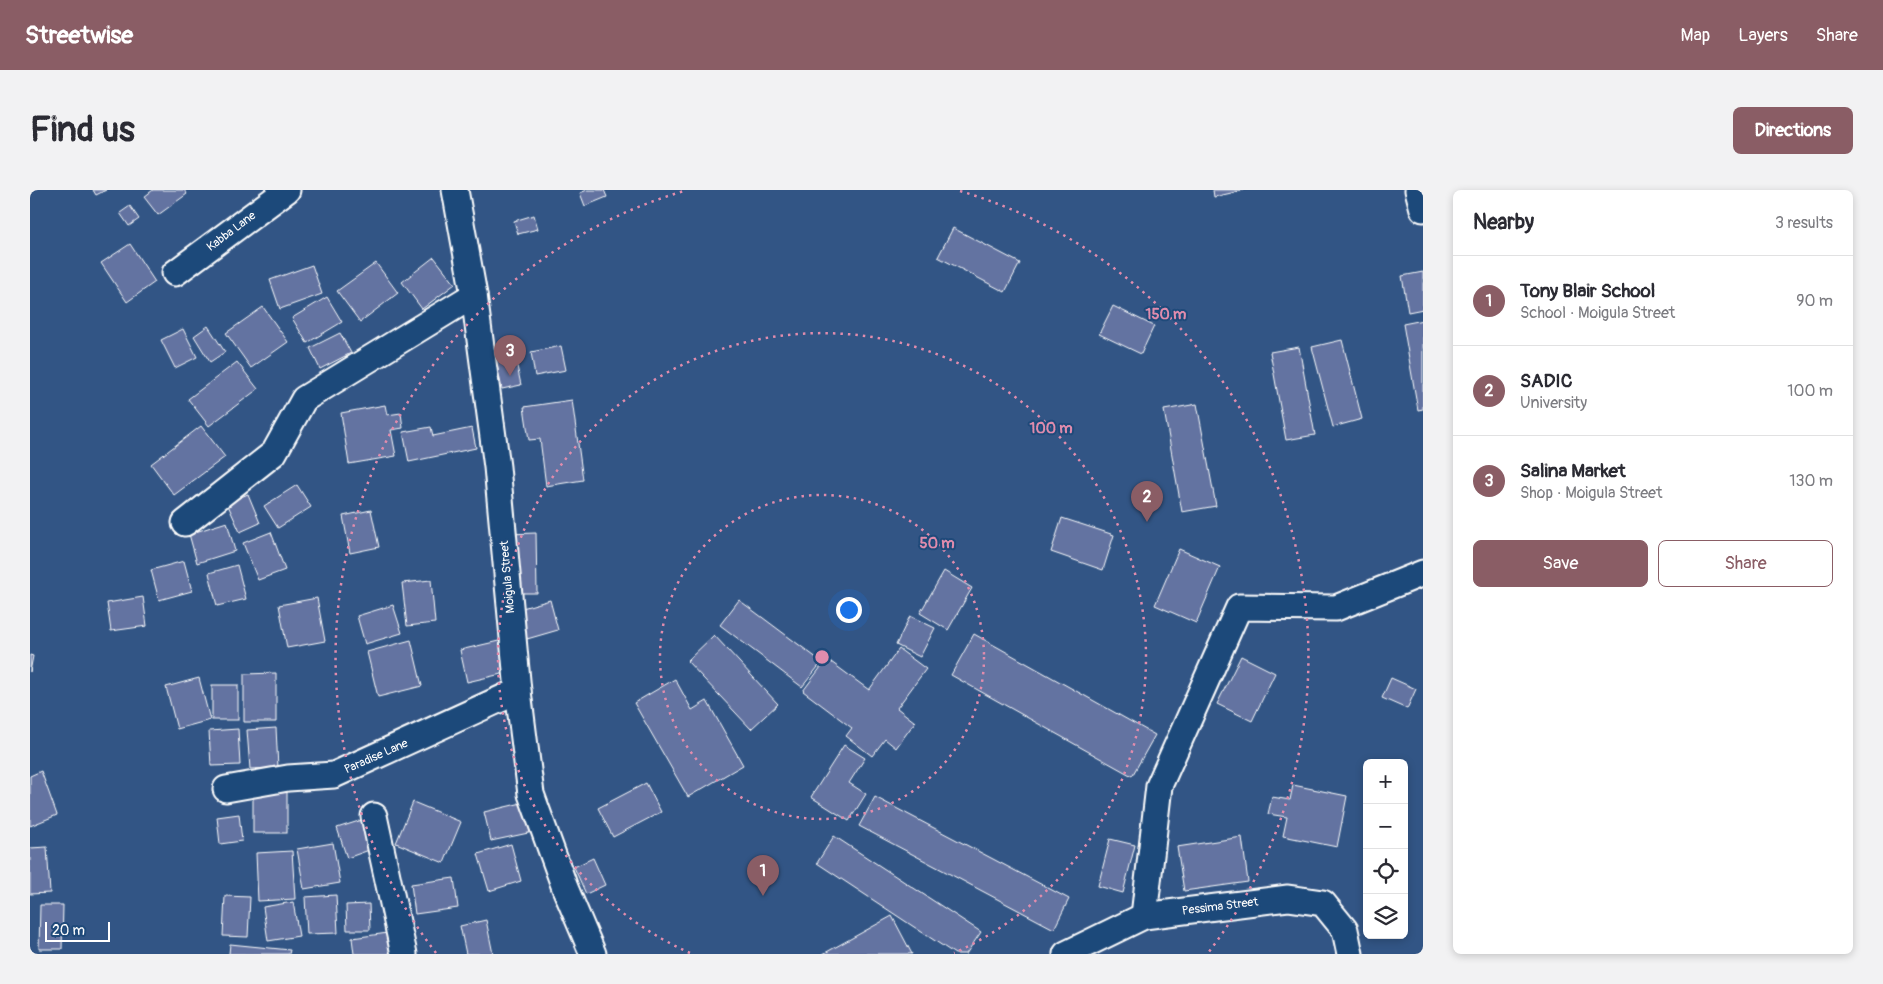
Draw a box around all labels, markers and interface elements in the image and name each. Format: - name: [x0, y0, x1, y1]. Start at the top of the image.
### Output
- text: Streetwise: [25, 21, 133, 50]
- text: Map: [1681, 24, 1710, 47]
- text: Layers: [1738, 24, 1788, 47]
- text: Share: [1816, 24, 1858, 47]
- button: Directions: [1733, 107, 1853, 154]
- text: Find us: [30, 108, 135, 152]
- street label: Kabba Lane: [204, 208, 259, 255]
- text: Nearby: [1473, 209, 1534, 236]
- text: 3 results: [1775, 213, 1833, 233]
- text: Tony Blair School: [1520, 279, 1655, 303]
- text: 1: [1486, 291, 1492, 311]
- text: 90 m: [1796, 291, 1833, 311]
- text: School · Moigula Street: [1520, 303, 1675, 323]
- text: 150 m: [1146, 305, 1186, 324]
- pin: 3: [494, 335, 526, 376]
- text: SADIC: [1520, 369, 1572, 393]
- text: 2: [1485, 381, 1493, 401]
- text: 100 m: [1787, 381, 1833, 401]
- text: University: [1520, 393, 1587, 413]
- text: 100 m: [1030, 419, 1072, 438]
- text: Salina Market: [1520, 459, 1626, 483]
- text: 3: [1485, 471, 1493, 491]
- text: 130 m: [1789, 471, 1833, 491]
- pin: 2: [1131, 481, 1163, 522]
- text: Shop · Moigula Street: [1520, 483, 1662, 503]
- text: 50 m: [920, 534, 954, 553]
- street label: Moigula Street: [497, 540, 518, 614]
- button: Save: [1473, 540, 1648, 587]
- button: Share: [1658, 540, 1833, 587]
- your location: [836, 597, 862, 623]
- centre of rings: [813, 648, 831, 666]
- street label: Paradise Lane: [342, 736, 410, 777]
- map controls: [1363, 759, 1408, 939]
- button: +: [1363, 759, 1408, 804]
- button: −: [1363, 804, 1408, 849]
- button: locate: [1363, 849, 1408, 894]
- pin: 1: [747, 855, 779, 896]
- street label: Pessima Street: [1181, 894, 1259, 919]
- button: layers: [1363, 894, 1408, 939]
- scale bar: [45, 919, 110, 942]
- text: 20 m: [52, 922, 85, 939]

